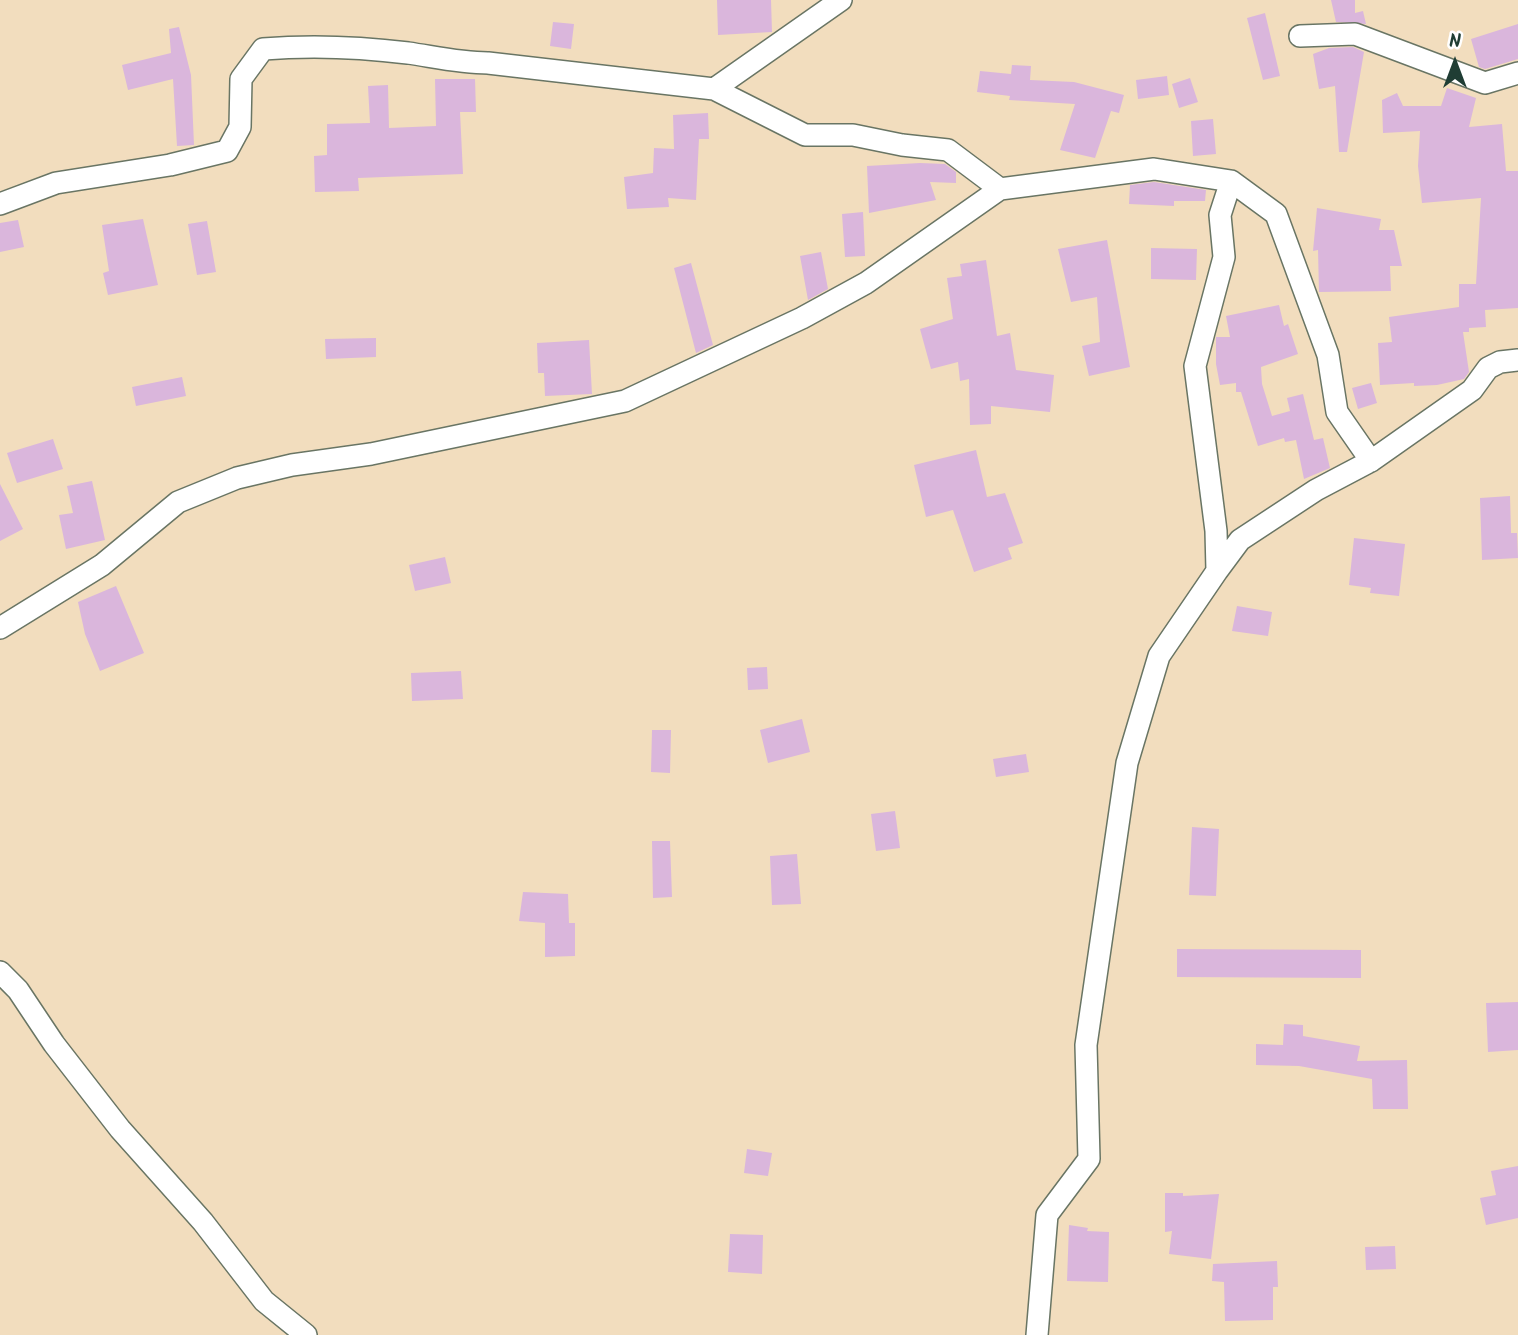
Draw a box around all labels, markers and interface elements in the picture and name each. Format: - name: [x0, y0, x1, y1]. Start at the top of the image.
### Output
- text: N: [1449, 27, 1461, 57]
- north arrow: [1420, 28, 1490, 98]

